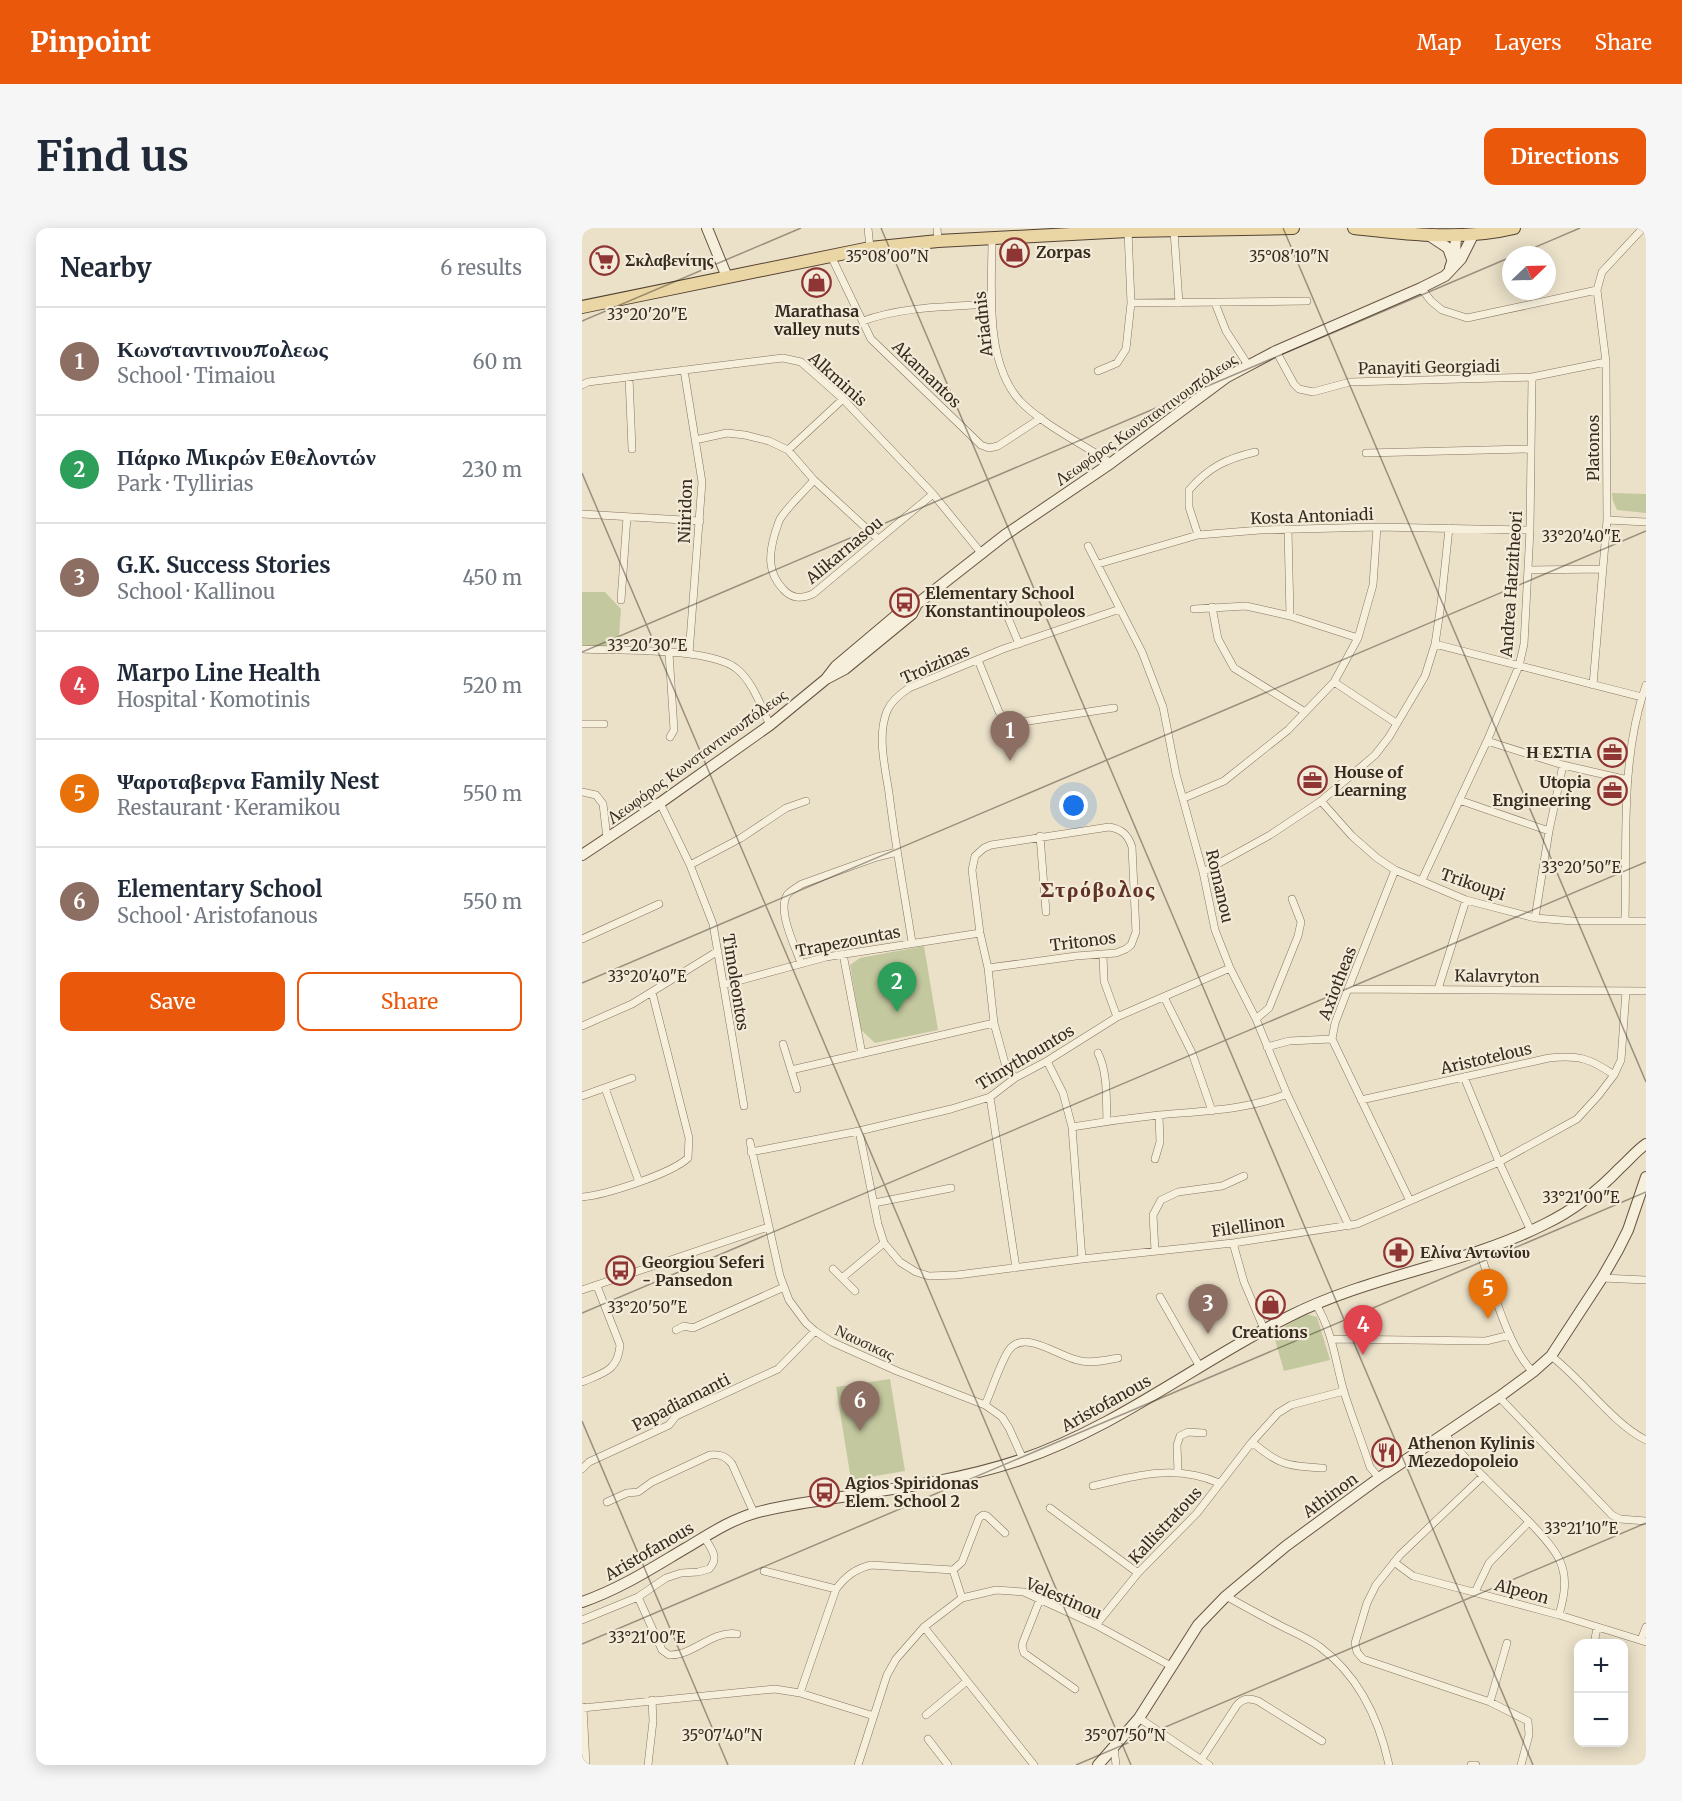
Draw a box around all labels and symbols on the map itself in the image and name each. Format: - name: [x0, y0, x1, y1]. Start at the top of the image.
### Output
- shop icon: Zorpas: [999, 236, 1031, 268]
- place label: Zorpas: [1036, 242, 1091, 262]
- supermarket icon: Σκλαβενίτης: [588, 244, 620, 276]
- north arrow: [1502, 246, 1556, 300]
- text: 35°08'00"N: [845, 247, 929, 266]
- text: 35°08'10"N: [1249, 247, 1329, 266]
- place label: Σκλαβενίτης: [625, 250, 714, 270]
- shop icon: Marathasa valley nuts: [801, 267, 833, 299]
- street label: Ariadnis: [970, 290, 996, 359]
- place label: Marathasa valley nuts: [773, 301, 860, 339]
- text: 33°20'20"E: [607, 305, 688, 324]
- street label: Akamantos: [888, 336, 966, 412]
- street label: Alkminis: [804, 347, 871, 410]
- street label: Λεωφόρος Κωνσταντινουπόλεως: [1051, 348, 1241, 490]
- street label: Panayiti Georgiadi: [1358, 356, 1500, 378]
- street label: Platonos: [1583, 415, 1603, 481]
- street label: Niiridon: [674, 478, 696, 544]
- street label: Kosta Antoniadi: [1250, 504, 1374, 528]
- street label: Andrea Hatzitheori: [1496, 510, 1526, 659]
- street label: Alikarnasou: [801, 512, 886, 589]
- text: 33°20'40"E: [1541, 527, 1621, 546]
- place label: Elementary School Konstantinoupoleos: [925, 583, 1086, 621]
- bus stop icon: Elementary School Konstantinoupoleos: [888, 586, 920, 618]
- text: 33°20'30"E: [607, 636, 688, 655]
- street label: Troizinas: [897, 640, 973, 688]
- street label: Λεωφόρος Κωνσταντινουπόλεως: [603, 684, 791, 828]
- pin: 1: [990, 712, 1030, 761]
- office icon: Η ΕΣΤΙΑ: [1597, 736, 1629, 768]
- place label: Η ΕΣΤΙΑ: [1526, 742, 1592, 762]
- place label: House of Learning: [1334, 762, 1406, 800]
- office icon: House of Learning: [1297, 765, 1329, 797]
- place label: Utopia Engineering: [1492, 772, 1591, 810]
- office icon: Utopia Engineering: [1596, 775, 1628, 807]
- your location: [1059, 791, 1088, 820]
- street label: Romanou: [1202, 847, 1238, 925]
- text: 33°20'50"E: [1541, 858, 1621, 877]
- street label: Trikoupi: [1438, 864, 1508, 904]
- district label: Στρόβολος: [1040, 875, 1156, 903]
- street label: Trapezountas: [794, 921, 902, 961]
- street label: Tritonos: [1049, 927, 1117, 955]
- street label: Timoleontos: [718, 932, 754, 1032]
- street label: Axiotheas: [1313, 943, 1360, 1024]
- pin: 2: [878, 962, 916, 1012]
- street label: Kalavryton: [1454, 965, 1540, 987]
- text: 33°20'40"E: [607, 967, 687, 986]
- street label: Timythountos: [972, 1020, 1078, 1094]
- street label: Aristotelous: [1437, 1038, 1534, 1078]
- text: 33°21'00"E: [1542, 1188, 1620, 1207]
- street label: Filellinon: [1210, 1211, 1286, 1241]
- pharmacy icon: Ελίνα Αντωνίου: [1383, 1236, 1415, 1268]
- place label: Ελίνα Αντωνίου: [1420, 1242, 1530, 1262]
- place label: Georgiou Seferi - Pansedon: [642, 1252, 765, 1290]
- bus stop icon: Georgiou Seferi - Pansedon: [605, 1255, 637, 1287]
- pin: 5: [1468, 1270, 1508, 1319]
- pin: 3: [1188, 1284, 1228, 1334]
- shop icon: Creations: [1254, 1288, 1286, 1320]
- text: 33°20'50"E: [607, 1298, 687, 1317]
- pin: 4: [1344, 1306, 1382, 1355]
- street label: Ναυσικας: [832, 1320, 899, 1365]
- place label: Creations: [1232, 1322, 1308, 1342]
- street label: Papadiamanti: [629, 1369, 733, 1435]
- street label: Aristofanous: [1057, 1370, 1154, 1436]
- pin: 6: [840, 1382, 880, 1431]
- place label: Athenon Kylinis Mezedopoleio: [1407, 1433, 1535, 1471]
- restaurant icon: Athenon Kylinis Mezedopoleio: [1371, 1436, 1403, 1468]
- street label: Athinon: [1298, 1468, 1362, 1522]
- place label: Agios Spiridonas Elem. School 2: [844, 1473, 979, 1511]
- bus stop icon: Agios Spiridonas Elem. School 2: [808, 1476, 840, 1508]
- street label: Kallistratous: [1124, 1482, 1206, 1568]
- street label: Aristofanous: [600, 1517, 697, 1585]
- text: 33°21'10"E: [1544, 1519, 1618, 1538]
- street label: Velestinou: [1022, 1573, 1105, 1623]
- street label: Alpeon: [1492, 1574, 1552, 1608]
- text: 33°21'00"E: [608, 1628, 686, 1647]
- text: 35°07'40"N: [682, 1726, 763, 1745]
- text: 35°07'50"N: [1084, 1726, 1166, 1745]

